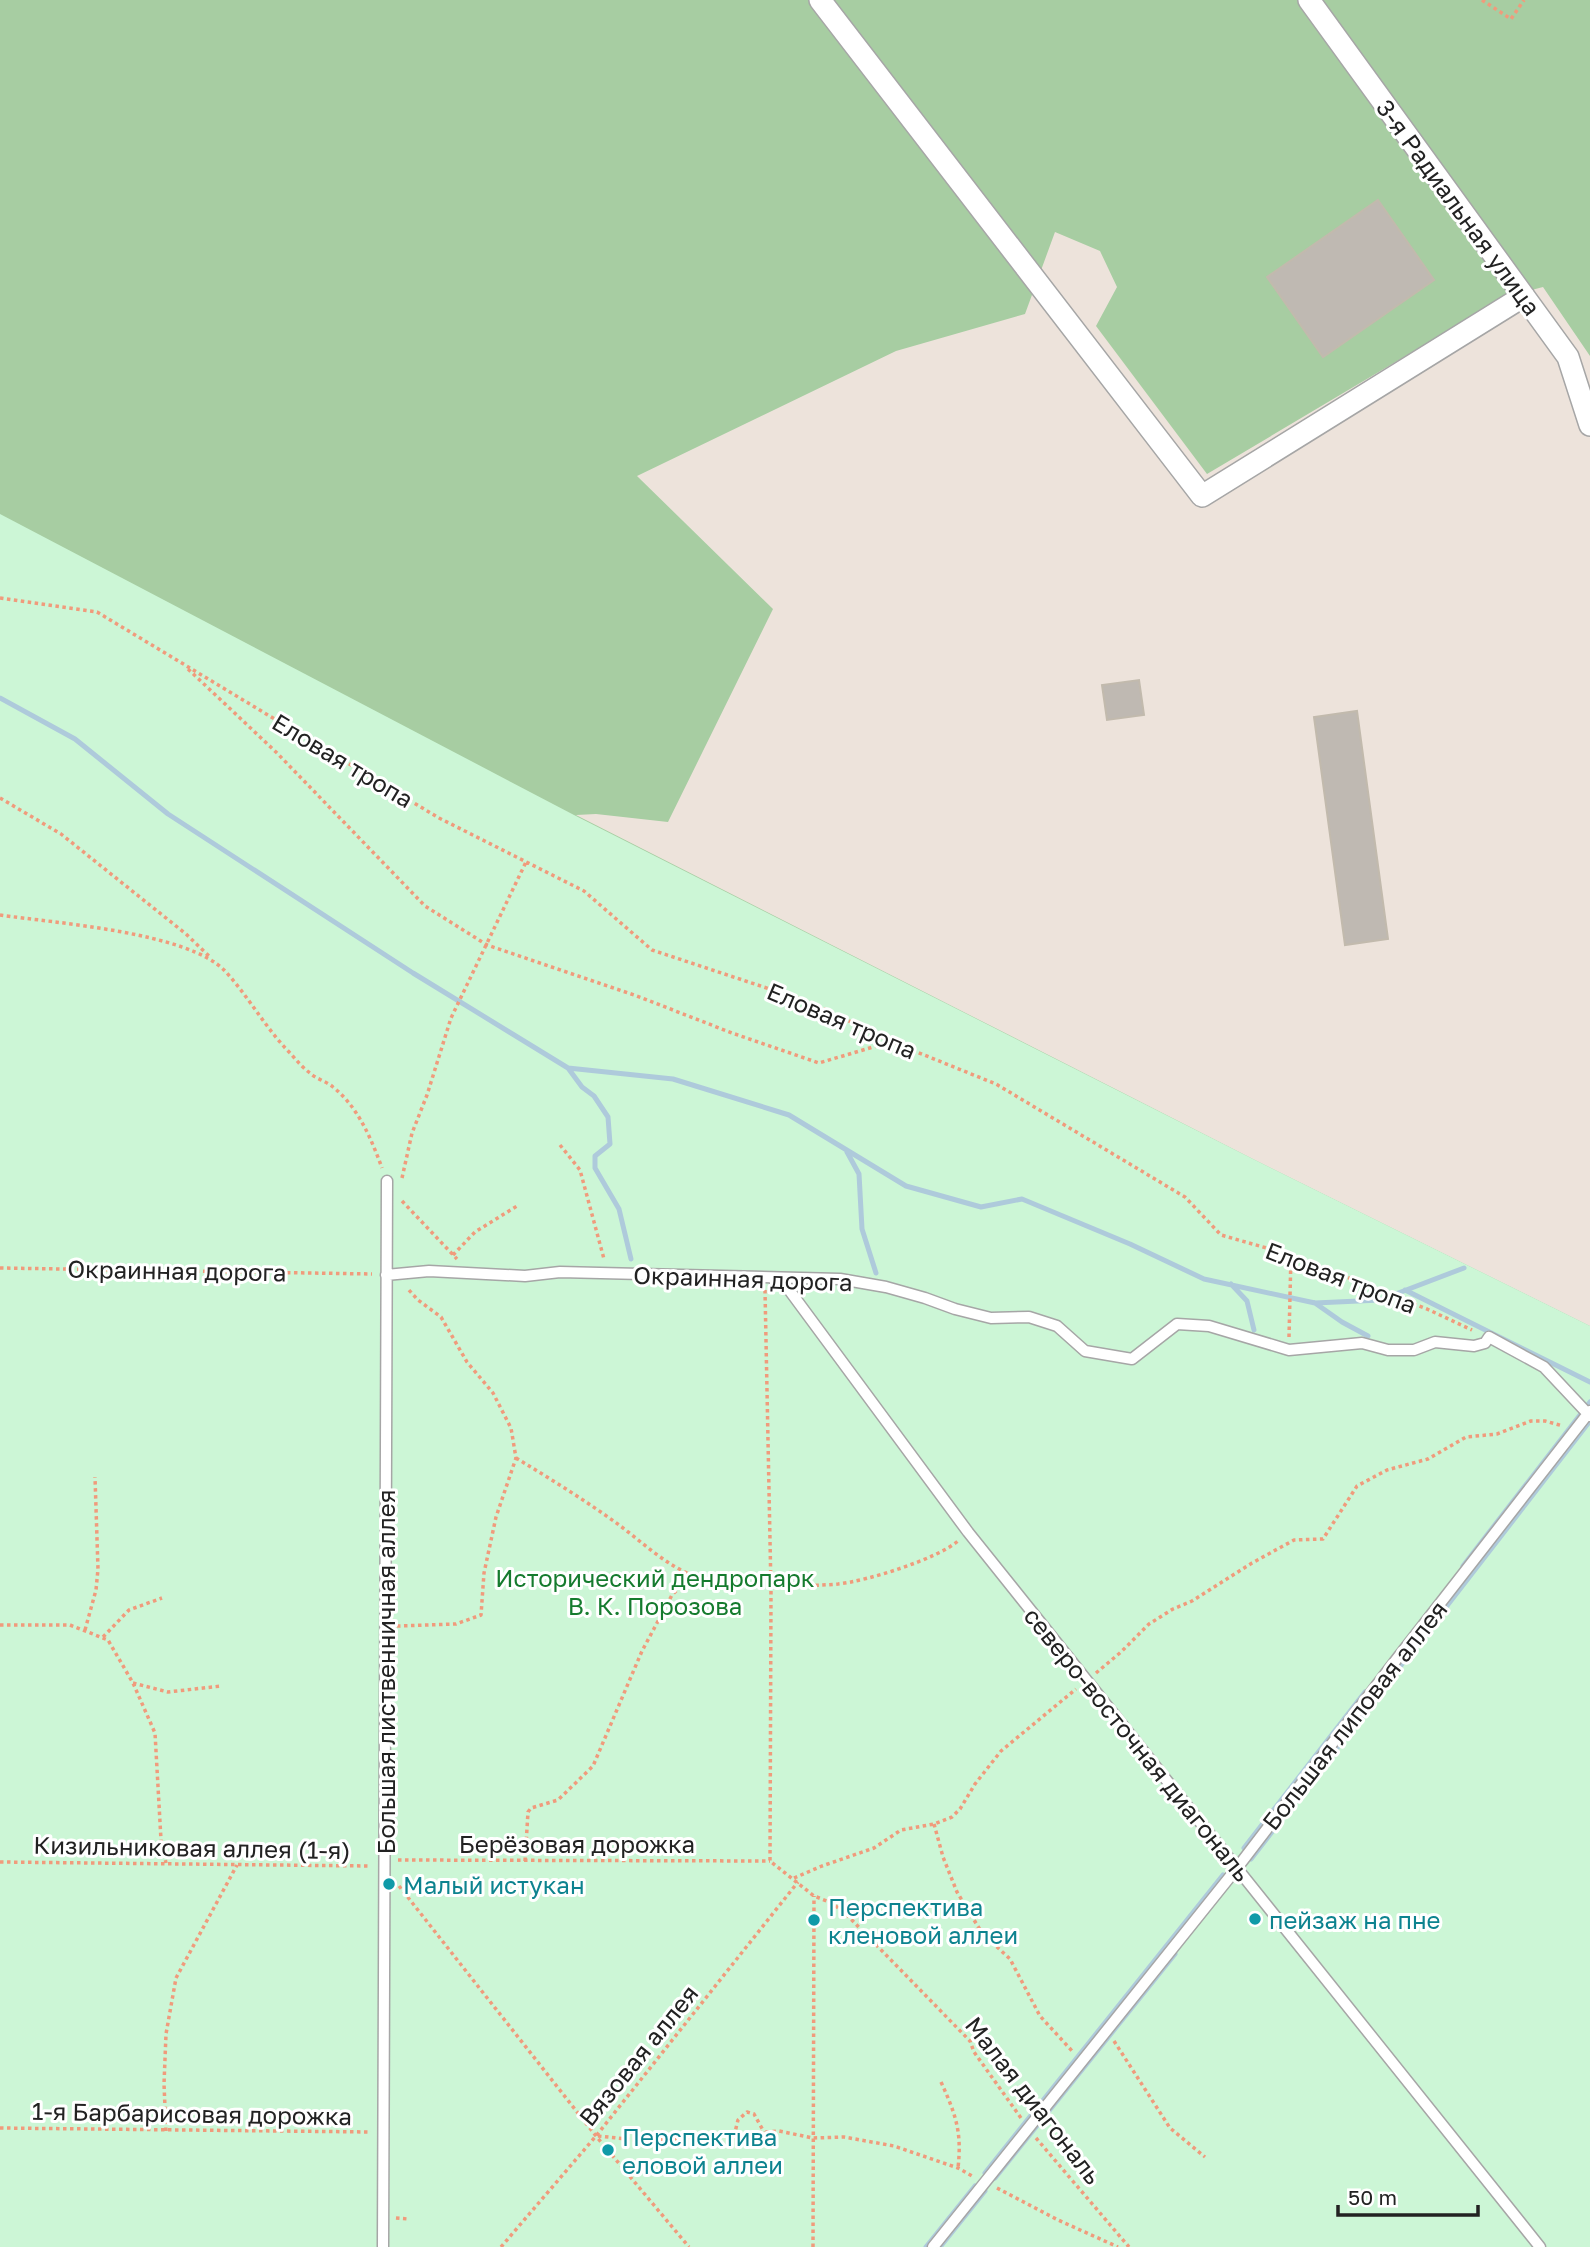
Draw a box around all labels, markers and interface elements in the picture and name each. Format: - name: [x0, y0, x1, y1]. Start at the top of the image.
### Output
- street label: 3-я Радиальная улица: [1371, 93, 1547, 321]
- street label: Еловая тропа: [267, 707, 419, 813]
- street label: Еловая тропа: [763, 976, 921, 1064]
- street label: Еловая тропа: [1262, 1235, 1420, 1319]
- street label: Окраинная дорога: [67, 1254, 287, 1286]
- street label: Окраинная дорога: [633, 1260, 853, 1296]
- street label: Большая лиственничная аллея: [371, 1490, 400, 1854]
- park label: Исторический дендропарк В. К. Порозова: [495, 1563, 815, 1620]
- street label: Большая липовая аллея: [1255, 1595, 1453, 1835]
- street label: северо-восточная диагональ: [1019, 1601, 1257, 1887]
- street label: Берёзовая дорожка: [459, 1829, 695, 1858]
- street label: Кизильниковая аллея (1-я): [33, 1830, 351, 1864]
- place label: Малый истукан: [403, 1870, 585, 1899]
- marker: Малый истукан: [381, 1876, 397, 1892]
- place label: Перспектива кленовой аллеи: [828, 1892, 1018, 1949]
- place label: пейзаж на пне: [1269, 1905, 1440, 1934]
- marker: пейзаж на пне: [1247, 1911, 1263, 1927]
- marker: Перспектива кленовой аллеи: [806, 1912, 822, 1928]
- street label: Вязовая аллея: [572, 1979, 704, 2131]
- street label: Малая диагональ: [960, 2011, 1108, 2189]
- street label: 1-я Барбарисовая дорожка: [32, 2096, 352, 2130]
- place label: Перспектива еловой аллеи: [622, 2122, 783, 2179]
- marker: Перспектива еловой аллеи: [600, 2142, 616, 2158]
- scale bar: [1338, 2174, 1478, 2218]
- text: 50 m: [1348, 2184, 1397, 2210]

